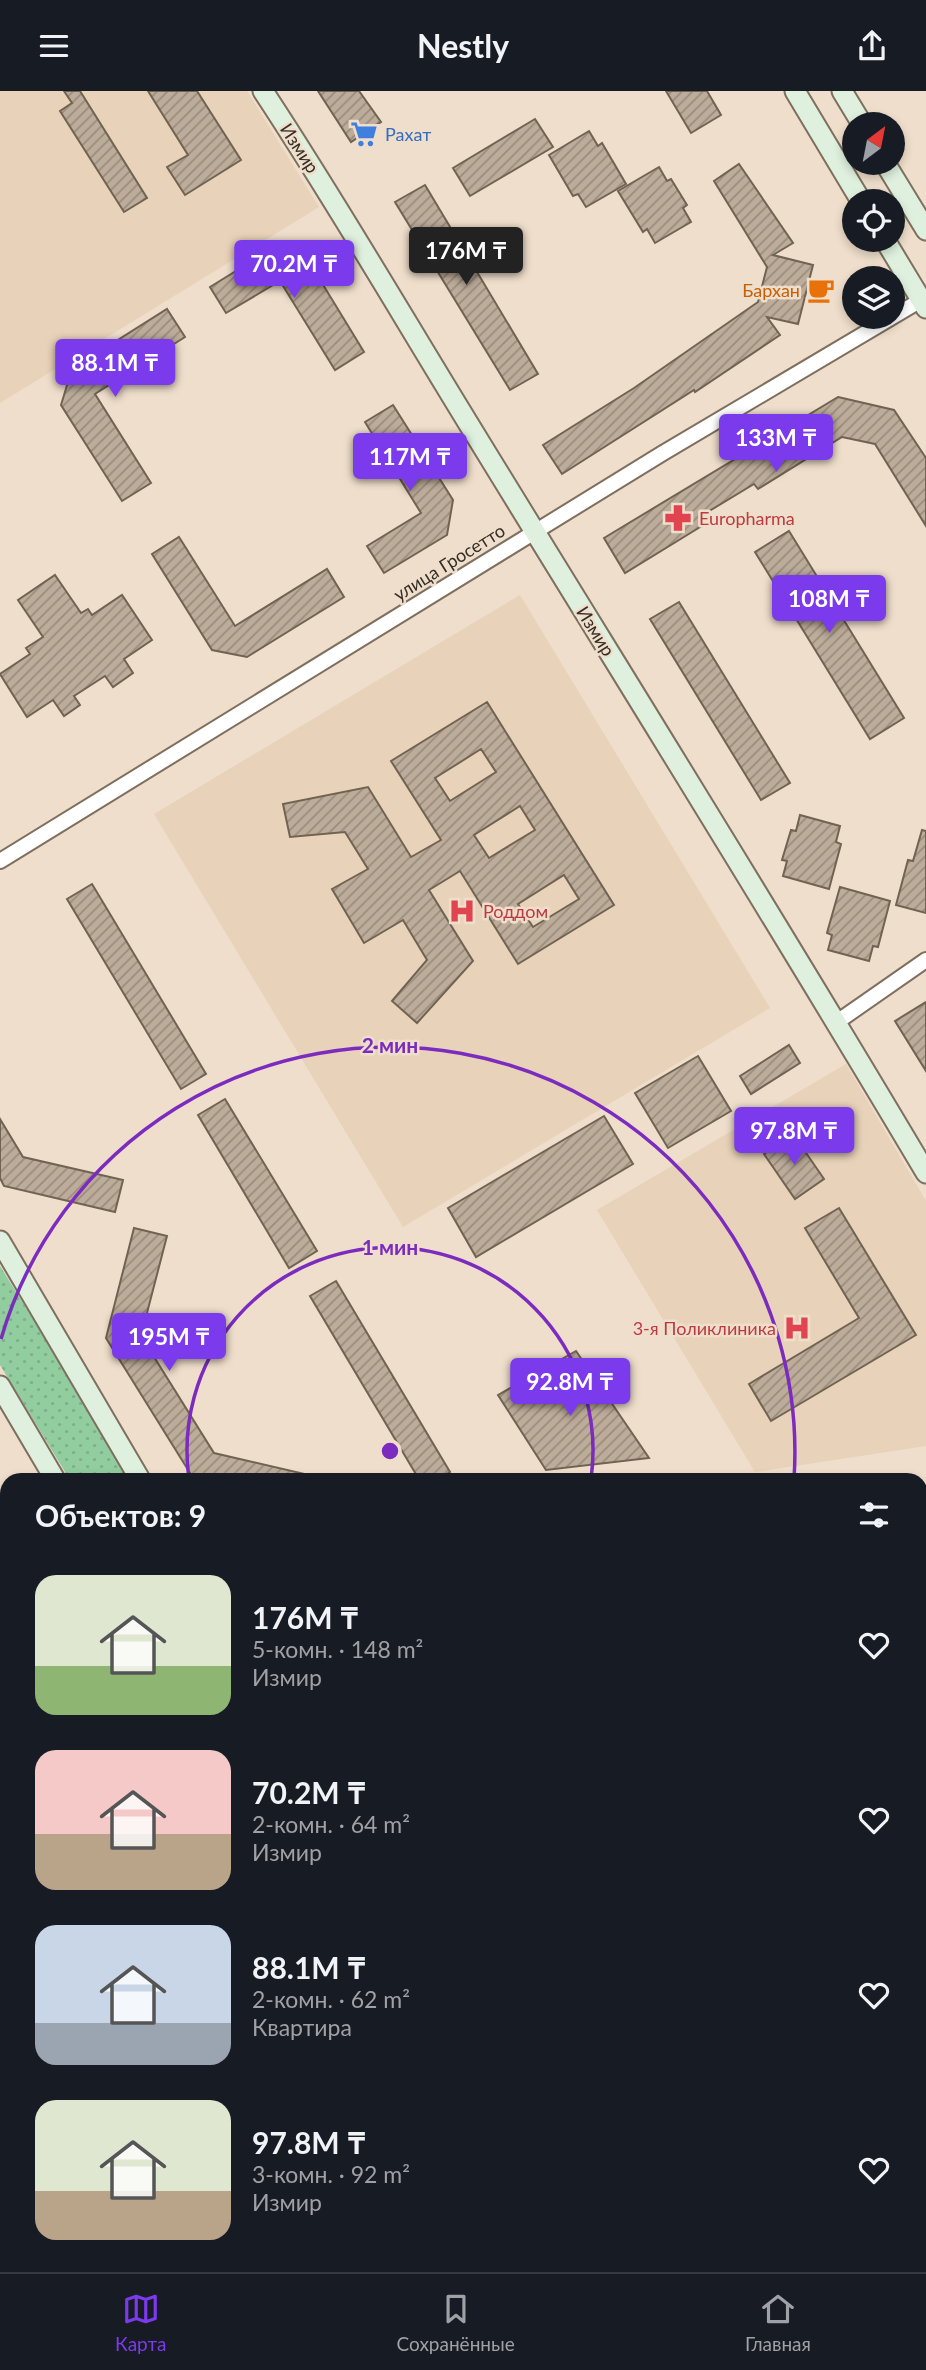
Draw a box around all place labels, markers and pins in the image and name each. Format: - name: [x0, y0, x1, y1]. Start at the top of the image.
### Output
- supermarket icon: Рахат: [349, 119, 379, 149]
- place label: Рахат: [385, 123, 431, 145]
- pin: 176M ₸: [409, 227, 523, 287]
- pin: 70.2M ₸: [229, 241, 359, 300]
- cafe icon: Бархан: [806, 275, 836, 305]
- place label: Бархан: [742, 279, 800, 301]
- pin: 88.1M ₸: [50, 339, 180, 399]
- pin: 133M ₸: [719, 415, 833, 474]
- pin: 117M ₸: [353, 433, 467, 493]
- pharmacy icon: Europharma: [663, 503, 693, 533]
- place label: Europharma: [699, 507, 795, 529]
- pin: 108M ₸: [772, 575, 886, 635]
- hospital icon: Роддом: [447, 896, 477, 926]
- place label: Роддом: [483, 900, 548, 922]
- pin: 97.8M ₸: [729, 1107, 859, 1167]
- pin: 195M ₸: [112, 1313, 226, 1373]
- hospital icon: 3-я Поликлиника: [782, 1313, 812, 1343]
- place label: 3-я Поликлиника: [633, 1317, 776, 1339]
- pin: 92.8M ₸: [505, 1359, 635, 1418]
- centre of rings: [378, 1439, 402, 1463]

